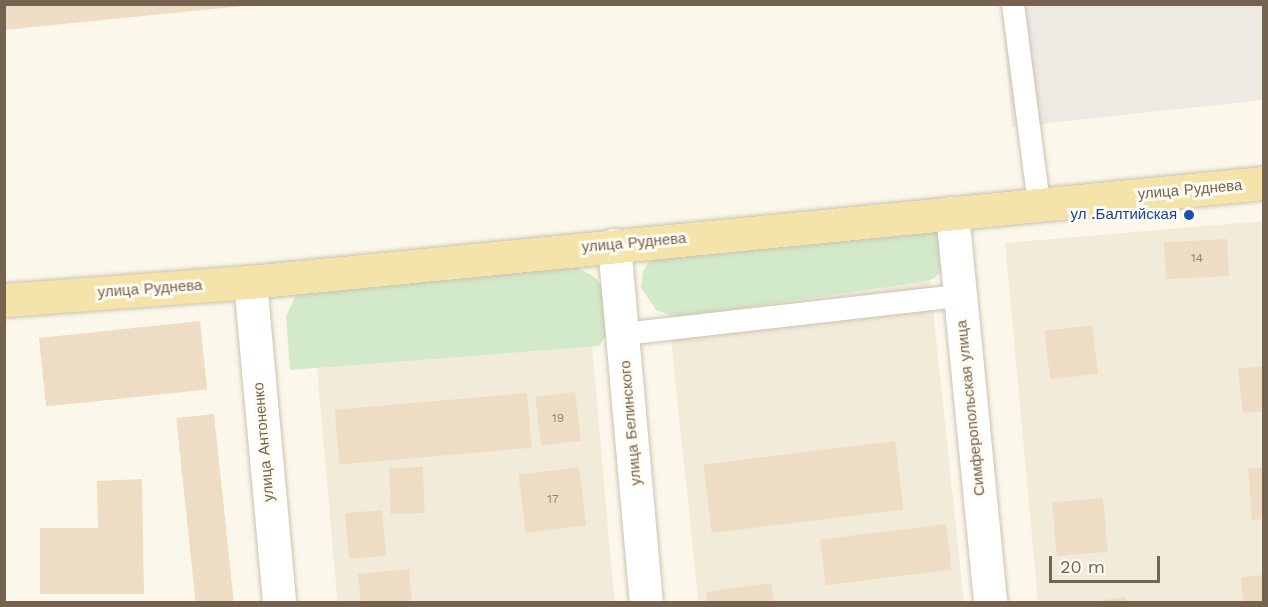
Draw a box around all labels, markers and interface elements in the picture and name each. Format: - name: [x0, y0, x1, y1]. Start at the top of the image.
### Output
- street label: улица Руднева: [1137, 176, 1243, 204]
- place label: ул .Балтийская: [1071, 206, 1177, 224]
- marker: ул .Балтийская: [1182, 208, 1196, 222]
- street label: улица Руднева: [581, 229, 687, 257]
- house number: 14: [1191, 252, 1203, 266]
- street label: улица Руднева: [97, 276, 203, 302]
- street label: Симферопольская улица: [953, 319, 989, 497]
- street label: улица Белинского: [617, 360, 645, 486]
- street label: улица Антоненко: [250, 382, 278, 502]
- house number: 19: [552, 412, 564, 426]
- house number: 17: [547, 493, 559, 507]
- scale bar: [1052, 544, 1163, 582]
- text: 20 m: [1060, 556, 1105, 577]

